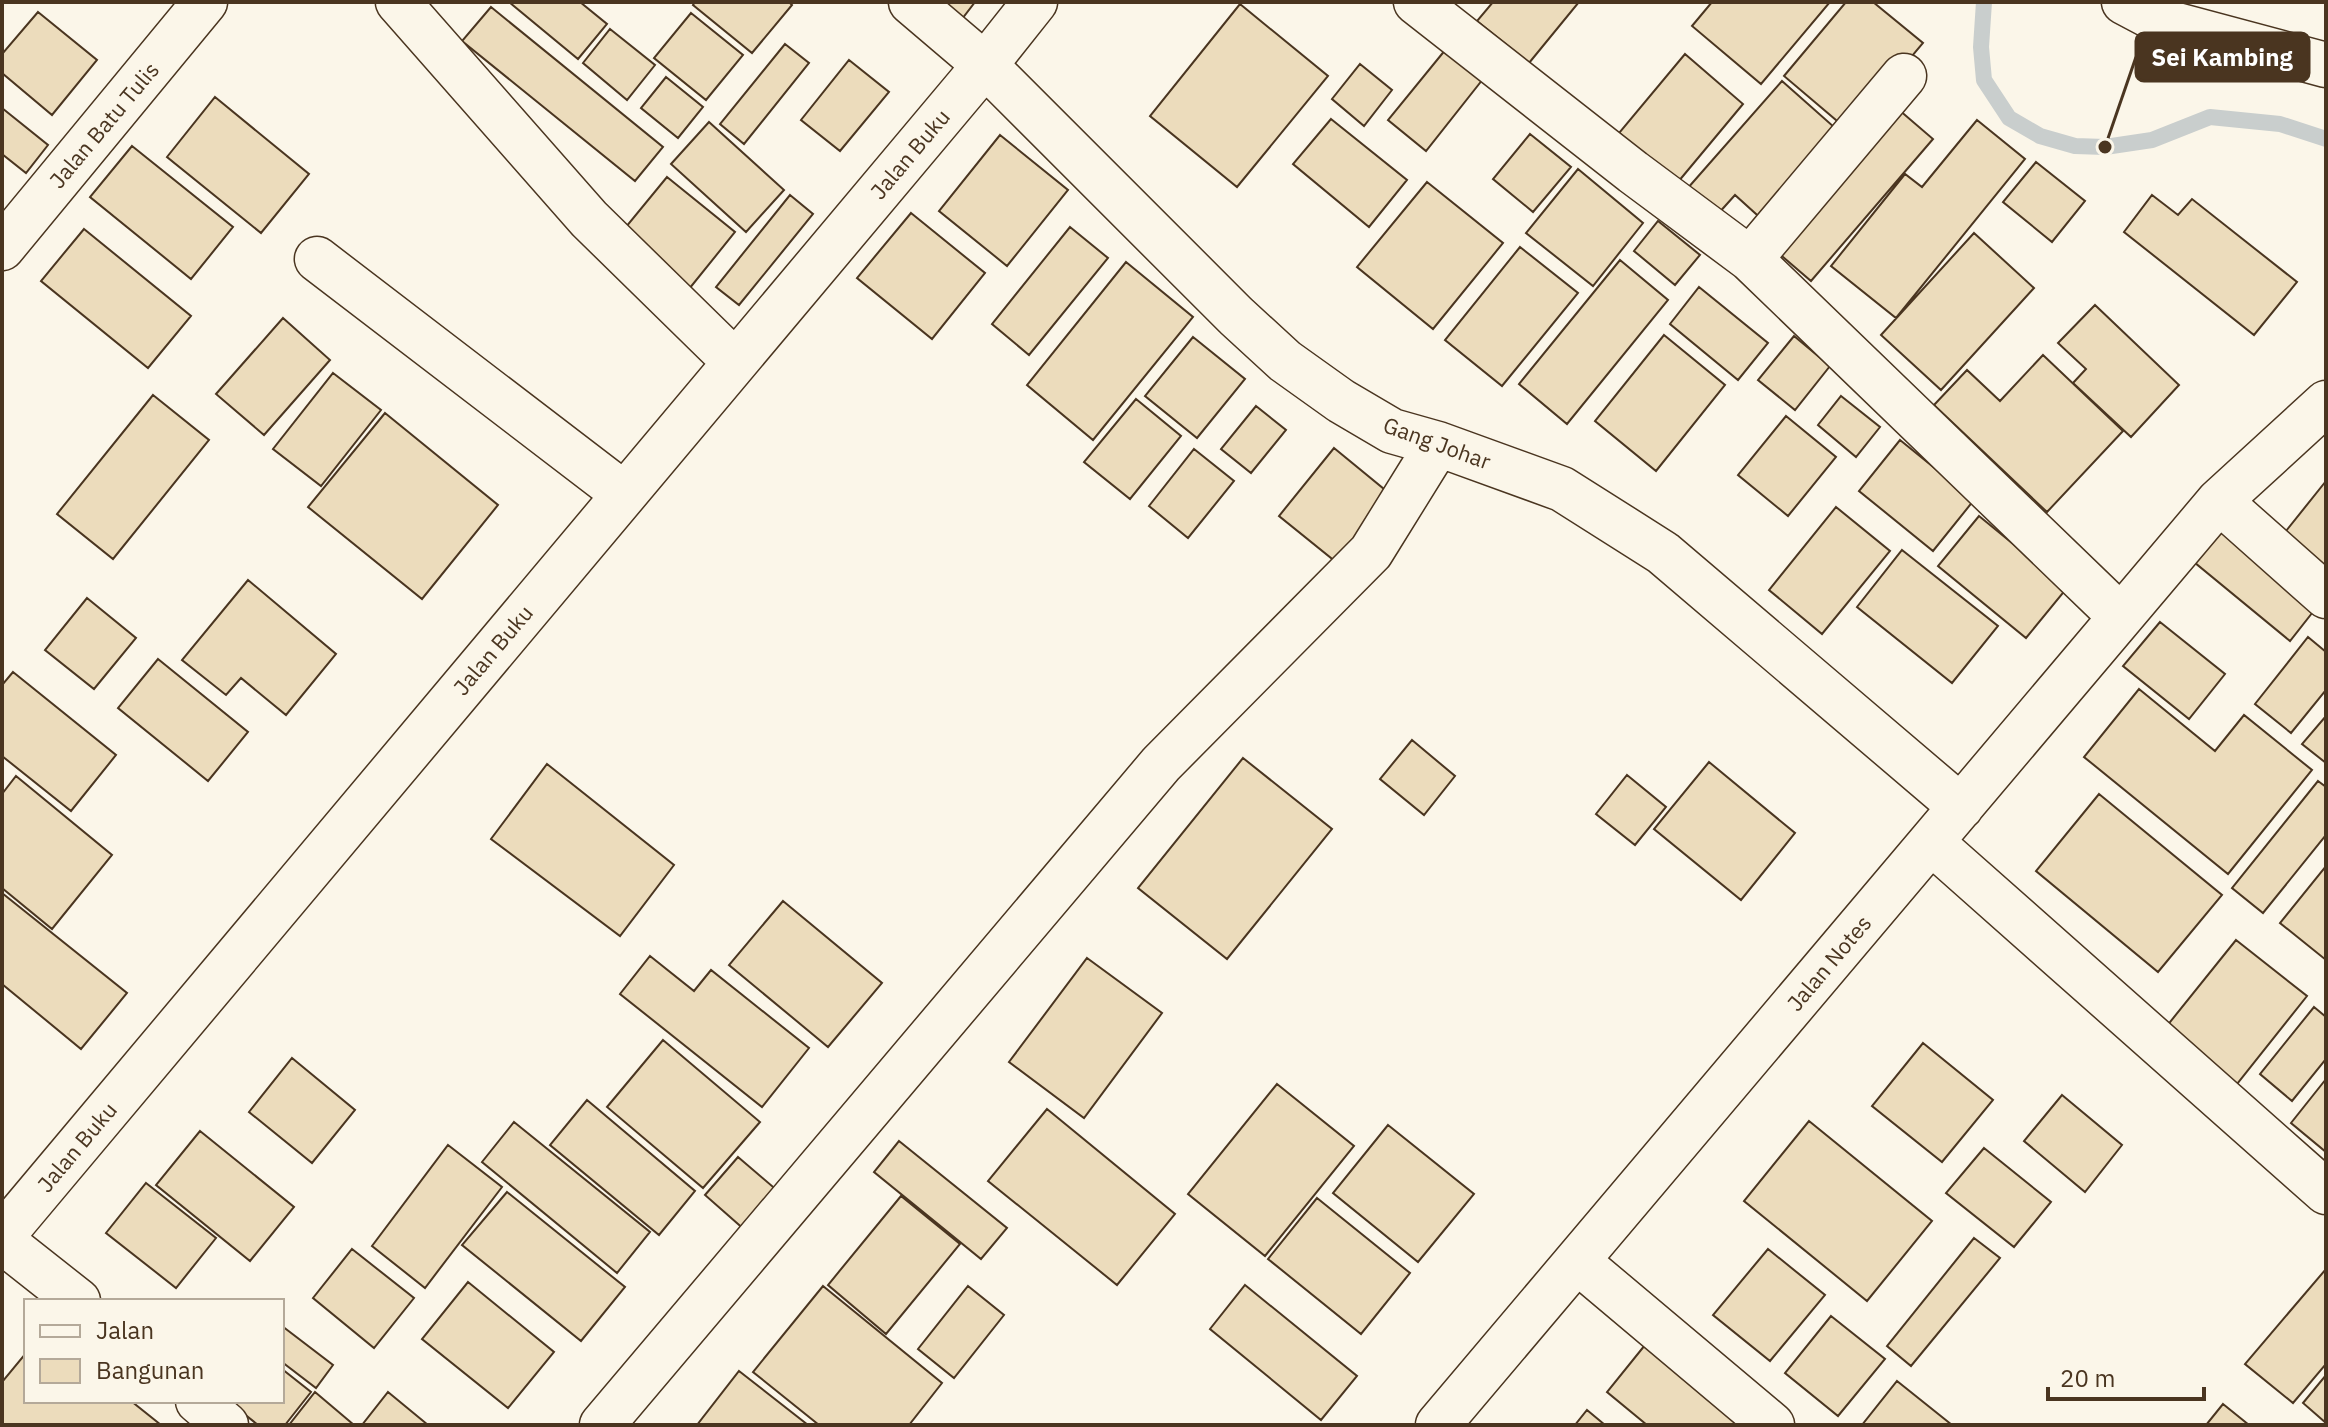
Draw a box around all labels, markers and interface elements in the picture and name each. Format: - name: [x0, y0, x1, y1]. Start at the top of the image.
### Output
- callout: Sei Kambing: [2136, 33, 2309, 81]
- text: Sei Kambing: [2151, 41, 2294, 73]
- street label: Jalan Batu Tulis: [42, 56, 165, 194]
- street label: Jalan Buku: [863, 103, 956, 205]
- street label: Gang Johar: [1379, 410, 1495, 475]
- street label: Jalan Buku: [446, 599, 539, 701]
- street label: Jalan Notes: [1780, 909, 1877, 1017]
- street label: Jalan Buku: [30, 1096, 123, 1198]
- legend: [24, 1299, 284, 1403]
- text: Jalan: [96, 1314, 154, 1346]
- scale bar: [2048, 1351, 2204, 1401]
- text: Bangunan: [96, 1354, 204, 1386]
- text: 20 m: [2060, 1362, 2115, 1394]

